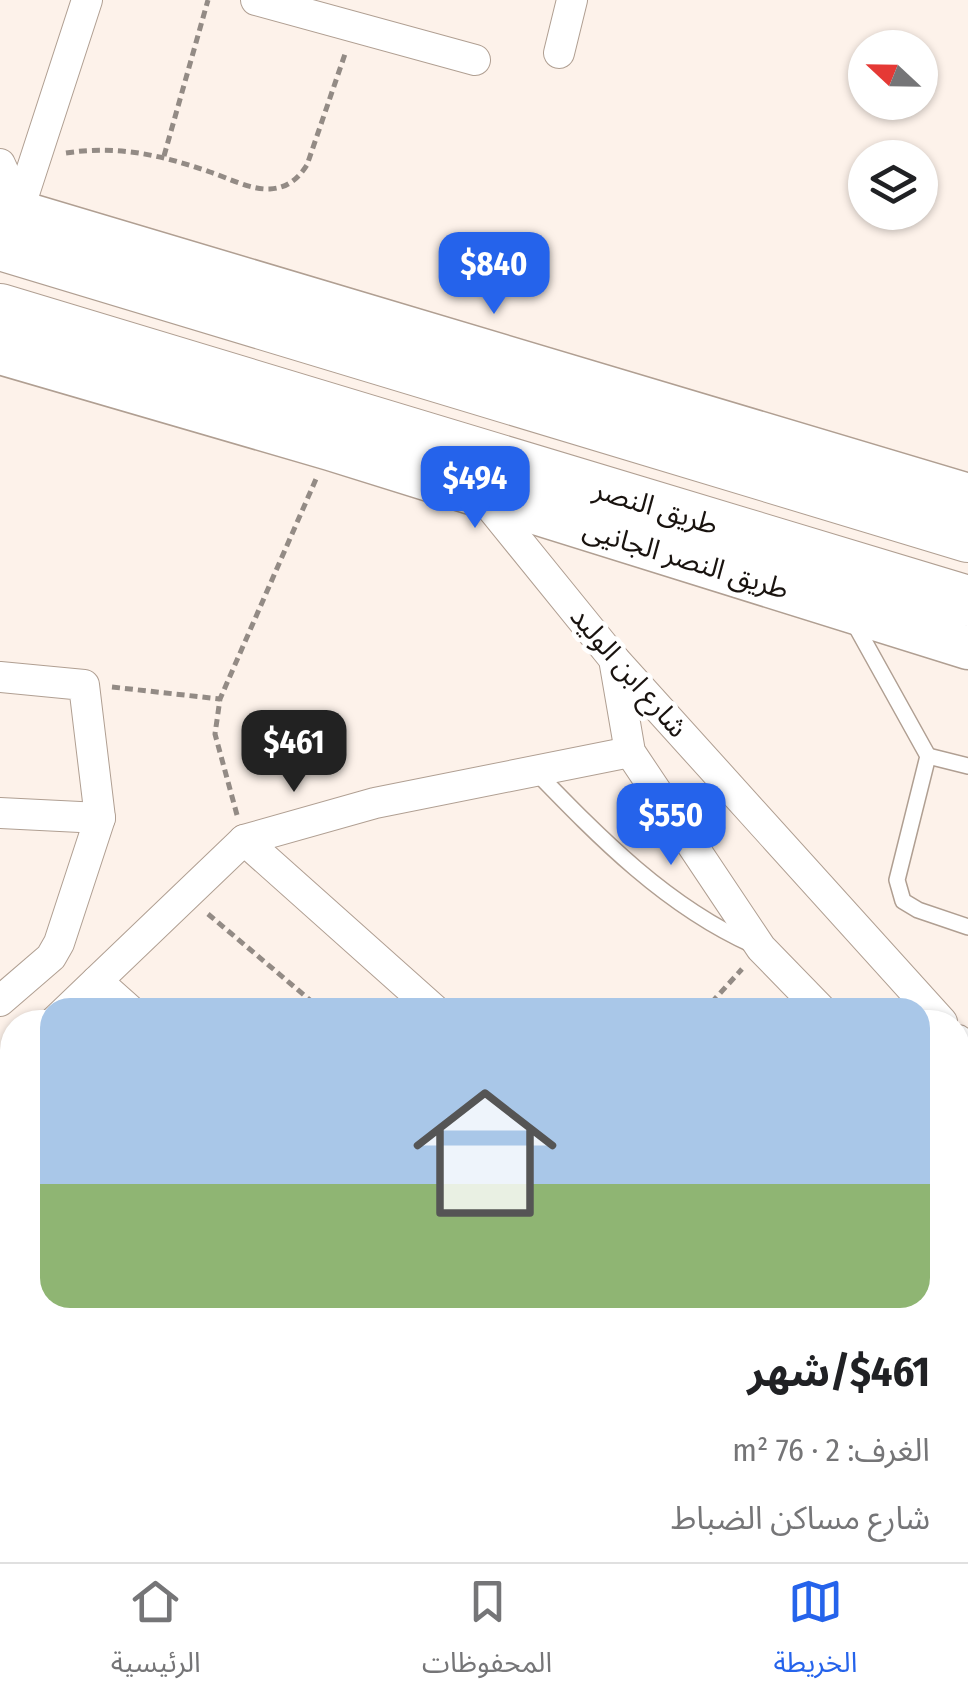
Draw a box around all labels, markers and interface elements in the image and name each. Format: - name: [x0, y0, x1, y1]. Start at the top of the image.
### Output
- north arrow: [848, 30, 938, 120]
- map controls: [848, 30, 938, 230]
- button: layers: [848, 140, 938, 230]
- pin: $840: [435, 232, 553, 317]
- text: $840: [461, 245, 527, 283]
- pin: $494: [416, 446, 534, 531]
- text: $494: [443, 459, 507, 497]
- street label: طريق النصر: [589, 472, 722, 542]
- street label: طريق النصر الجانيى: [579, 512, 793, 607]
- street label: شارع ابن الوليد: [560, 600, 695, 747]
- pin: $461: [235, 710, 353, 795]
- text: $461: [263, 723, 325, 761]
- pin: $550: [612, 783, 730, 868]
- text: $550: [639, 796, 703, 834]
- icon: home: [395, 1063, 575, 1243]
- text: $461/شهر: [747, 1347, 930, 1397]
- text: الغرف: 2 · 76 m²: [732, 1431, 930, 1469]
- text: شارع مساكن الضباط: [671, 1499, 930, 1537]
- tab: الرئيسية: [111, 1574, 201, 1693]
- tab: المحفوظات: [422, 1574, 552, 1693]
- tab: الخريطة: [773, 1574, 857, 1693]

